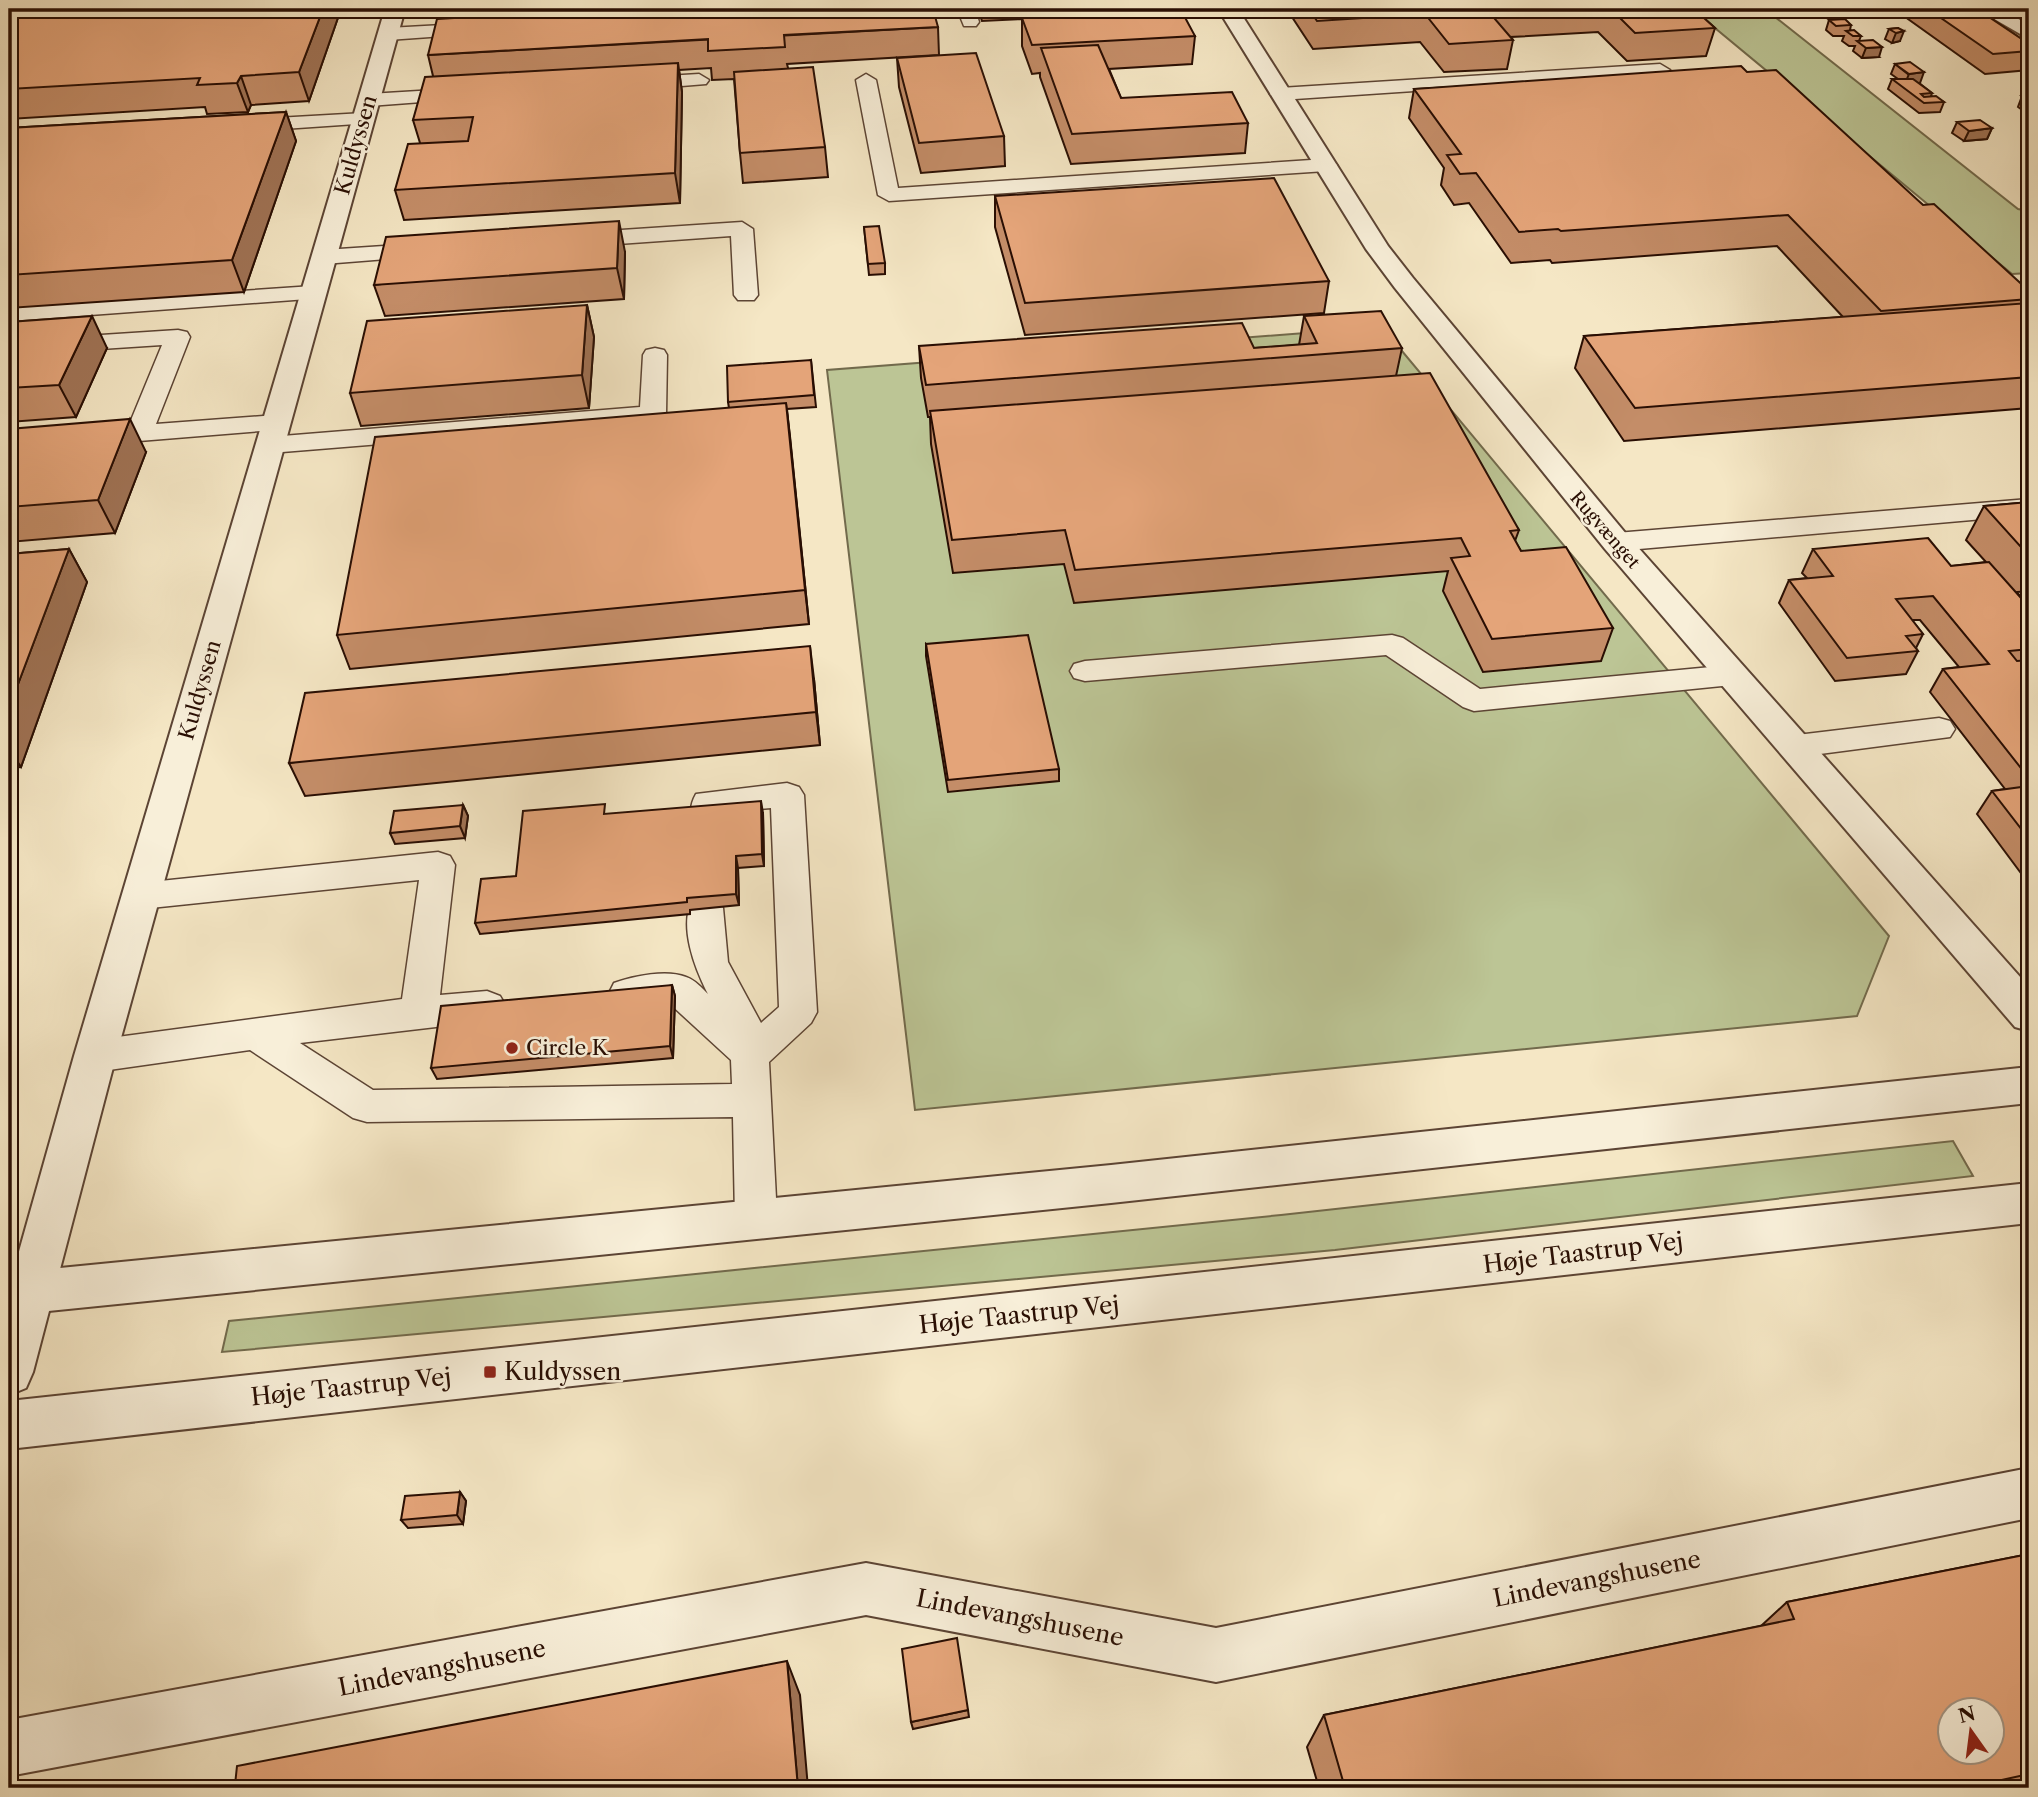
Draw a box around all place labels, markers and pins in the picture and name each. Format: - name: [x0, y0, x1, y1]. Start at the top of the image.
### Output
- place label: Circle K: [526, 1035, 609, 1060]
- marker: Circle K: [504, 1040, 520, 1056]
- place label: Kuldyssen: [504, 1357, 621, 1386]
- marker: Kuldyssen: [482, 1364, 498, 1380]

